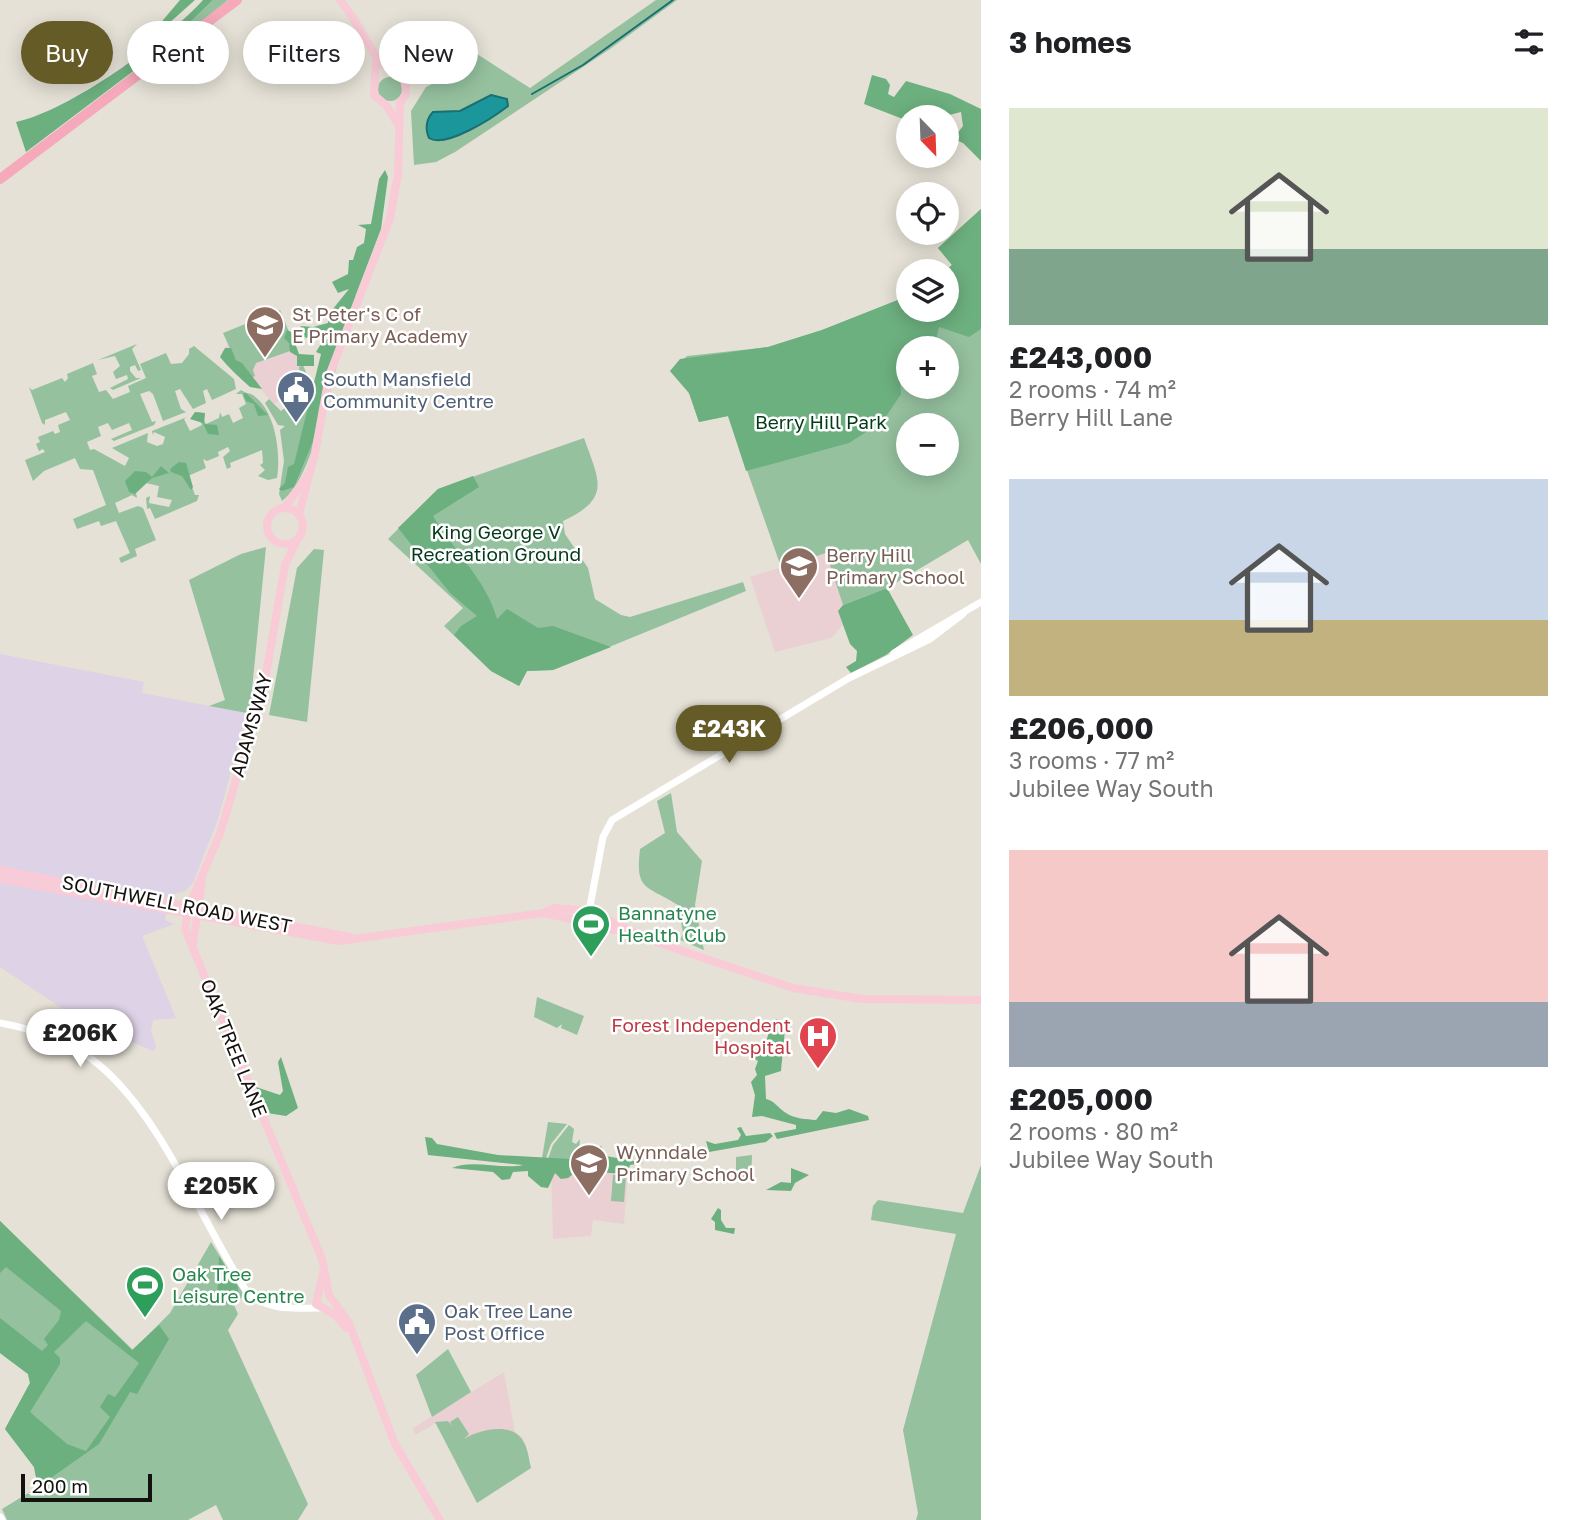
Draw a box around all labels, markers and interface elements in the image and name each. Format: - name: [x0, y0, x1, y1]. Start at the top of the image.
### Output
- chip: Buy: [21, 21, 113, 84]
- chip: Rent: [127, 21, 229, 84]
- chip: Filters: [243, 21, 365, 84]
- chip: New: [379, 21, 478, 84]
- icon: filters: [1510, 23, 1548, 61]
- text: 3 homes: [1009, 24, 1132, 60]
- north arrow: [896, 105, 959, 168]
- map controls: [896, 105, 959, 476]
- icon: home: [1216, 154, 1342, 280]
- button: locate: [896, 182, 959, 245]
- button: layers: [896, 259, 959, 322]
- place label: St Peter's C of E Primary Academy: [292, 302, 468, 347]
- school or university icon: St Peter's C of E Primary Academy: [244, 304, 286, 359]
- button: +: [896, 336, 959, 399]
- text: £243,000: [1009, 339, 1152, 375]
- place label: South Mansfield Community Centre: [323, 367, 494, 412]
- public building icon: South Mansfield Community Centre: [275, 369, 317, 424]
- text: 2 rooms · 74 m²: [1009, 375, 1176, 403]
- text: Berry Hill Lane: [1009, 403, 1173, 431]
- park label: Berry Hill Park: [755, 410, 887, 433]
- button: −: [896, 413, 959, 476]
- park label: King George V Recreation Ground: [411, 520, 581, 565]
- icon: home: [1216, 525, 1342, 651]
- place label: Berry Hill Primary School: [826, 543, 965, 588]
- school or university icon: Berry Hill Primary School: [778, 545, 820, 600]
- street label: ADAMSWAY: [225, 670, 276, 779]
- pin: £243K: [680, 706, 778, 765]
- text: £206,000: [1009, 710, 1154, 746]
- text: £243K: [692, 714, 766, 742]
- text: 3 rooms · 77 m²: [1009, 746, 1174, 774]
- text: Jubilee Way South: [1009, 774, 1214, 802]
- street label: SOUTHWELL ROAD WEST: [60, 870, 294, 937]
- icon: home: [1216, 896, 1342, 1022]
- place label: Bannatyne Health Club: [618, 901, 726, 946]
- sports icon: Bannatyne Health Club: [570, 903, 612, 958]
- street label: OAK TREE LANE: [196, 975, 273, 1120]
- pin: £206K: [31, 1010, 129, 1069]
- place label: Forest Independent Hospital: [611, 1013, 791, 1058]
- hospital icon: Forest Independent Hospital: [797, 1015, 839, 1070]
- text: £206K: [42, 1018, 118, 1046]
- text: £205,000: [1009, 1081, 1153, 1117]
- text: 2 rooms · 80 m²: [1009, 1117, 1178, 1145]
- place label: Wynndale Primary School: [616, 1140, 755, 1185]
- school or university icon: Wynndale Primary School: [568, 1142, 610, 1197]
- text: Jubilee Way South: [1009, 1145, 1214, 1173]
- pin: £205K: [172, 1162, 270, 1222]
- text: £205K: [184, 1171, 258, 1199]
- place label: Oak Tree Leisure Centre: [172, 1262, 305, 1307]
- sports icon: Oak Tree Leisure Centre: [124, 1264, 166, 1319]
- place label: Oak Tree Lane Post Office: [444, 1299, 573, 1344]
- public building icon: Oak Tree Lane Post Office: [396, 1301, 438, 1356]
- scale bar: [21, 1471, 152, 1503]
- text: 200 m: [32, 1474, 88, 1497]

